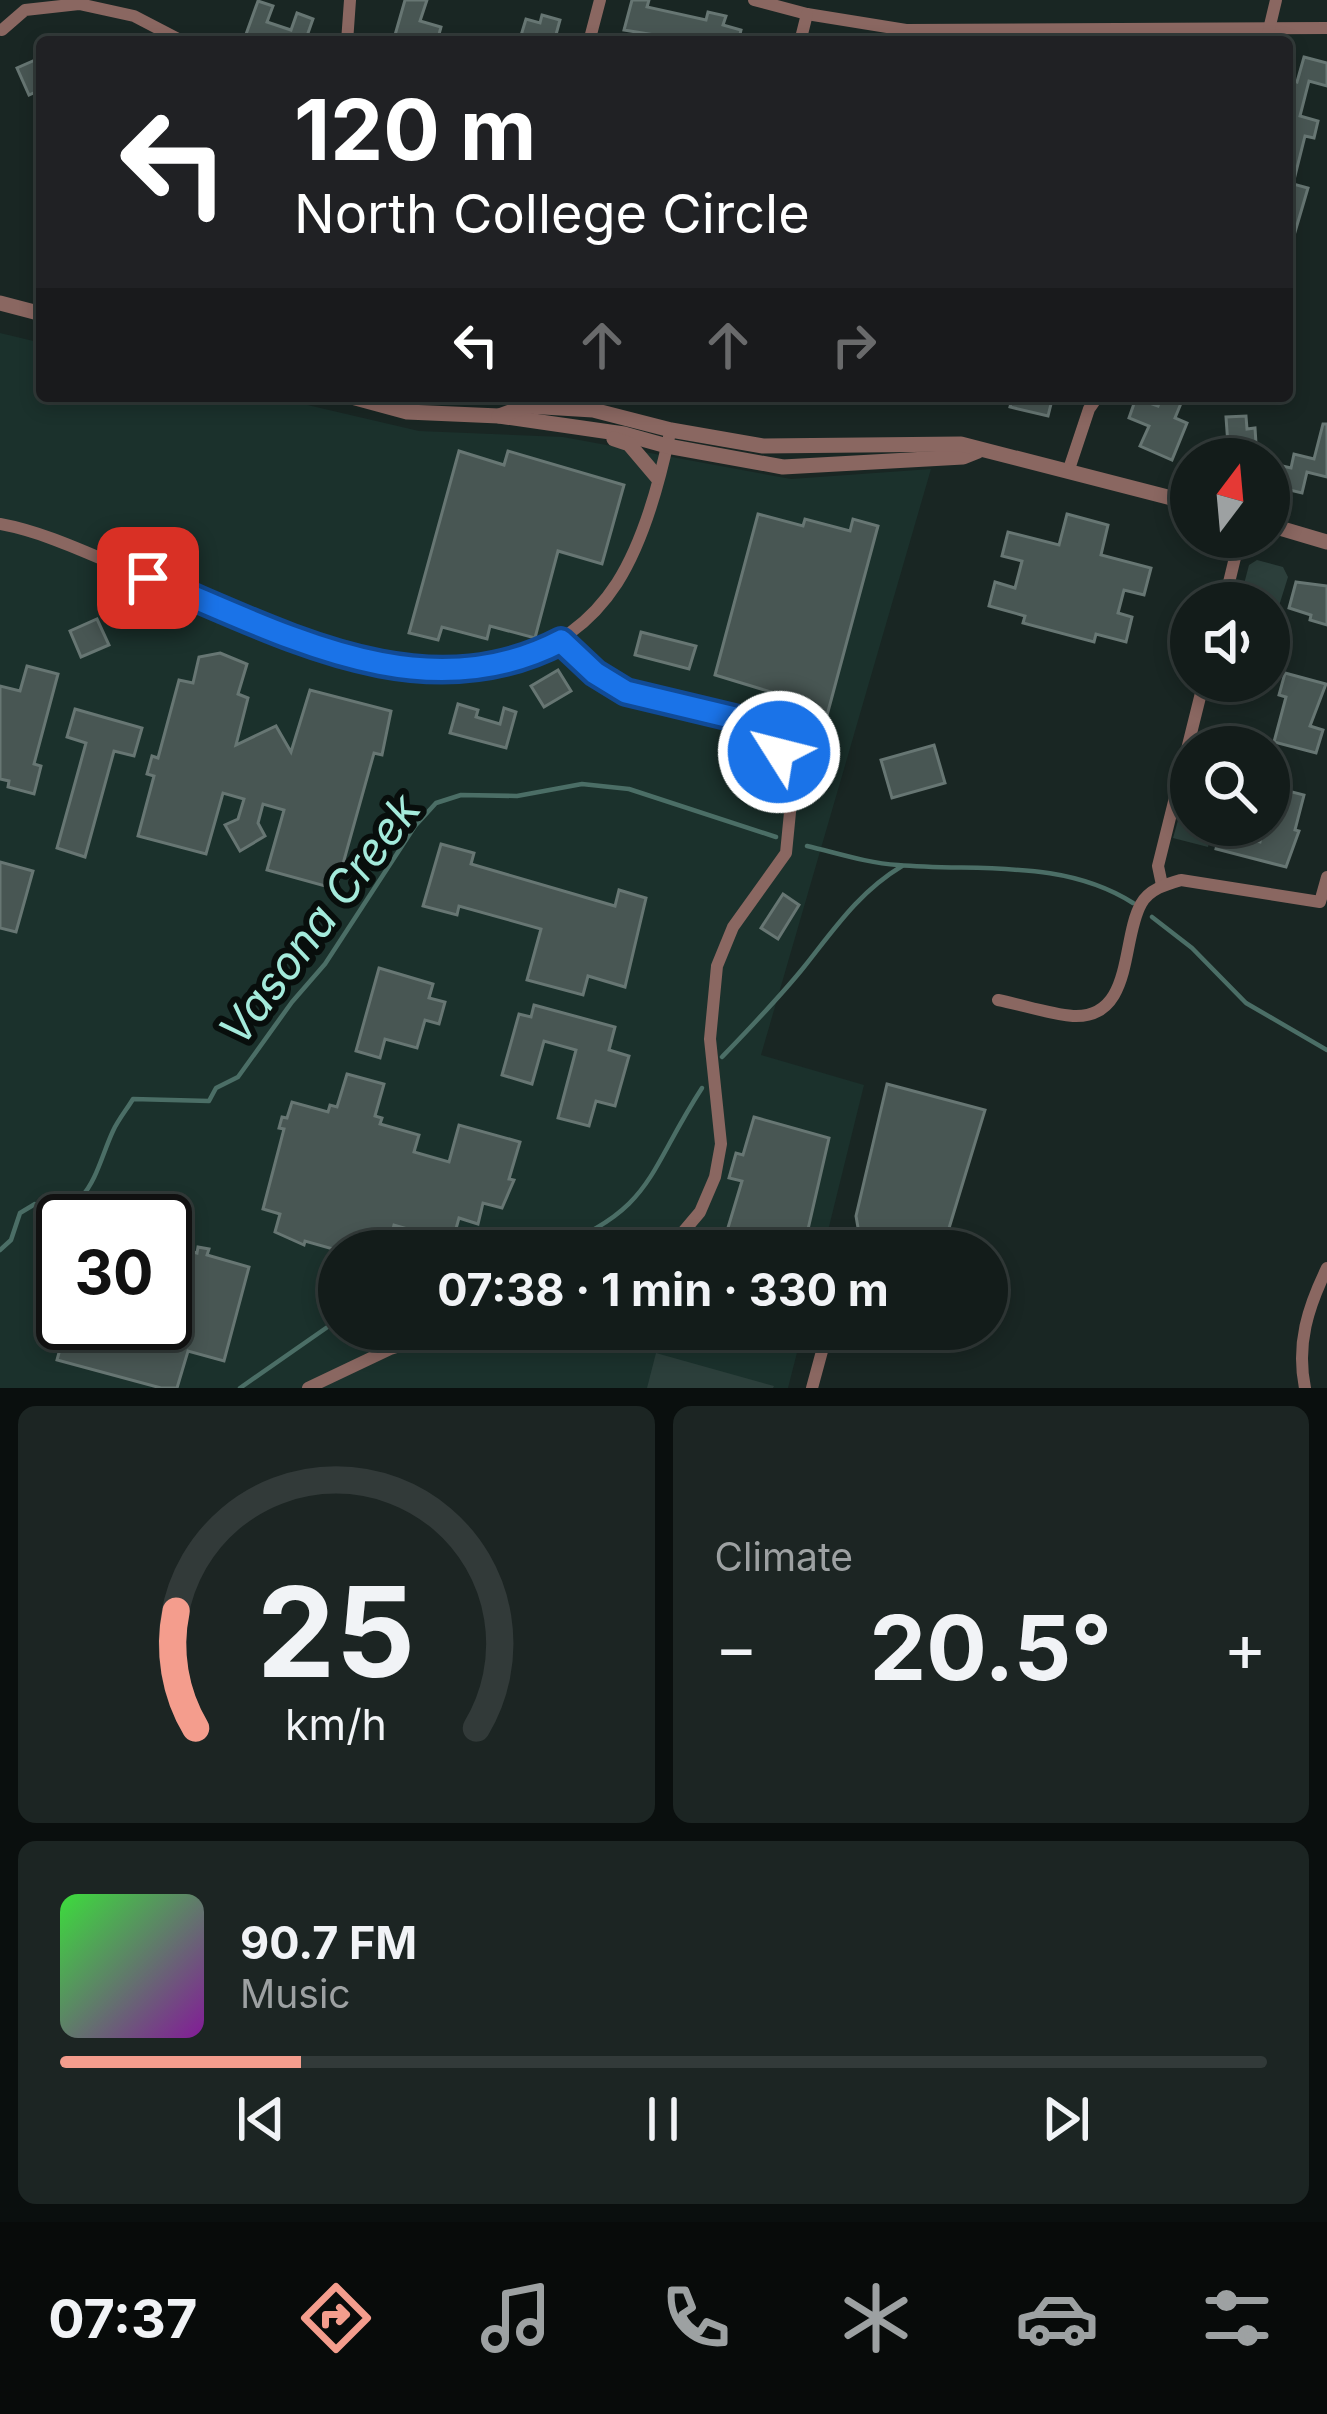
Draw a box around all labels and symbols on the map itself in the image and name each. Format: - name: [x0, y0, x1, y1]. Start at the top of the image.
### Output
- north arrow: [1170, 438, 1290, 558]
- pin: [97, 527, 199, 629]
- position arrow: [716, 689, 842, 815]
- water label: Vasona Creek: [207, 782, 432, 1055]
- speed limit sign: 30: [36, 1194, 192, 1350]

